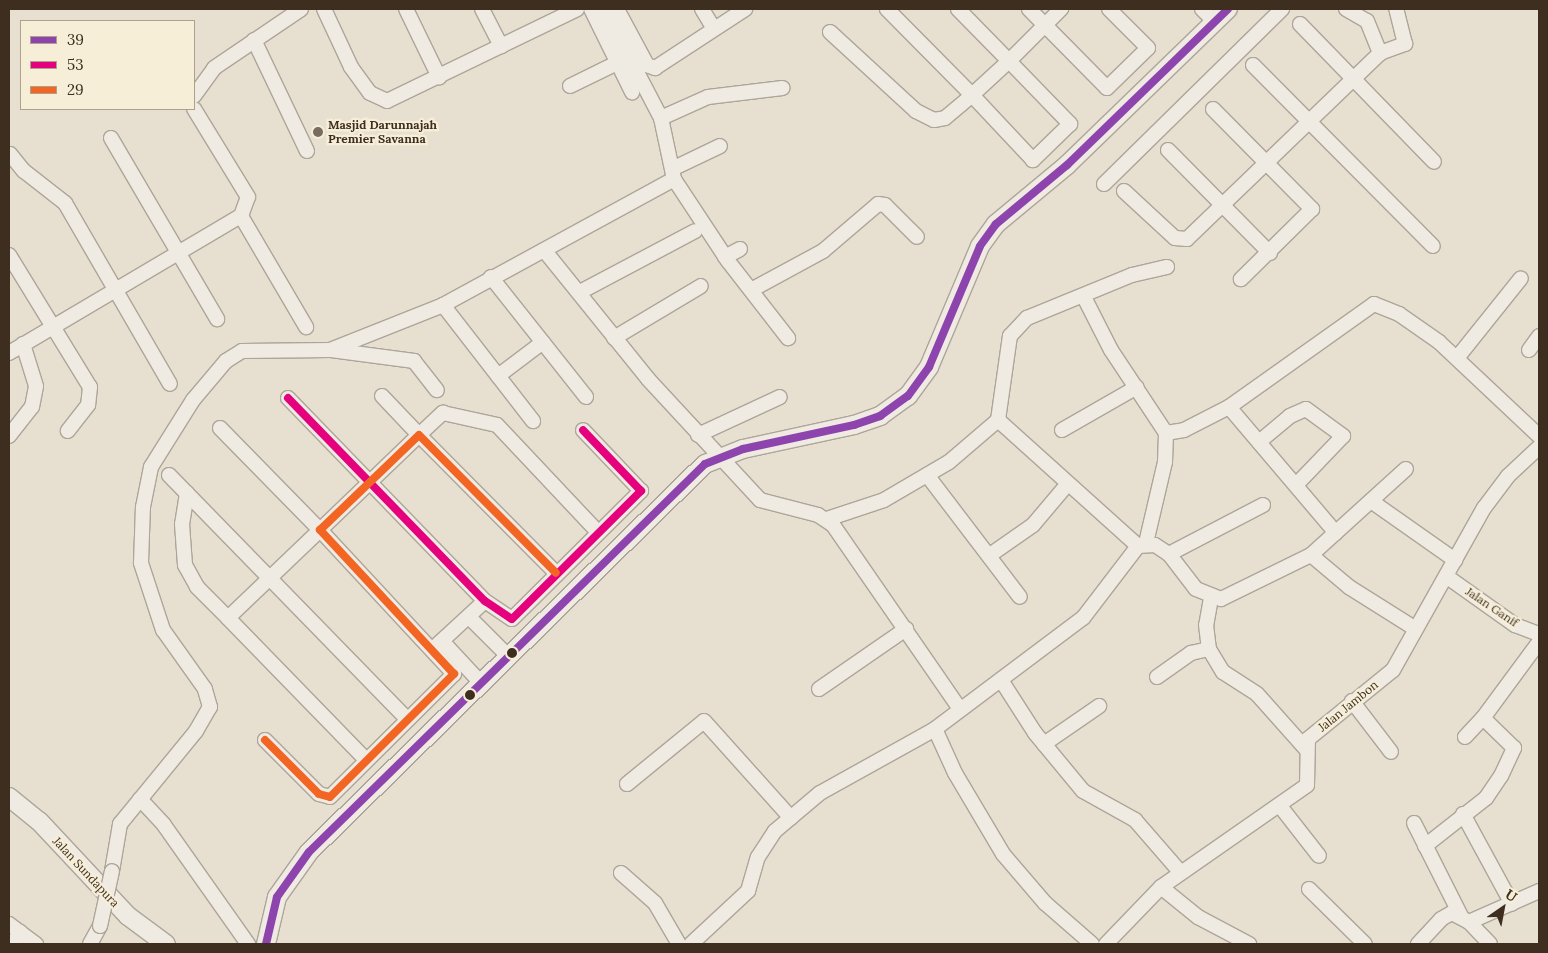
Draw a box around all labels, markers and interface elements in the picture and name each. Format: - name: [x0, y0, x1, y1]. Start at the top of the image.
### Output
- legend: [20, 20, 195, 110]
- text: 39: [67, 30, 84, 49]
- text: 53: [67, 55, 84, 74]
- text: 29: [67, 80, 84, 99]
- place label: Masjid Darunnajah Premier Savanna: [328, 118, 437, 146]
- marker: Masjid Darunnajah Premier Savanna: [312, 126, 324, 138]
- street label: Jalan Ganif: [1463, 584, 1521, 630]
- unlabelled marker: [507, 648, 517, 658]
- street label: Jalan Jambon: [1315, 677, 1381, 735]
- unlabelled marker: [465, 690, 475, 700]
- street label: Jalan Sundapura: [50, 834, 122, 910]
- north arrow: [1478, 883, 1528, 933]
- text: U: [1502, 885, 1521, 906]

